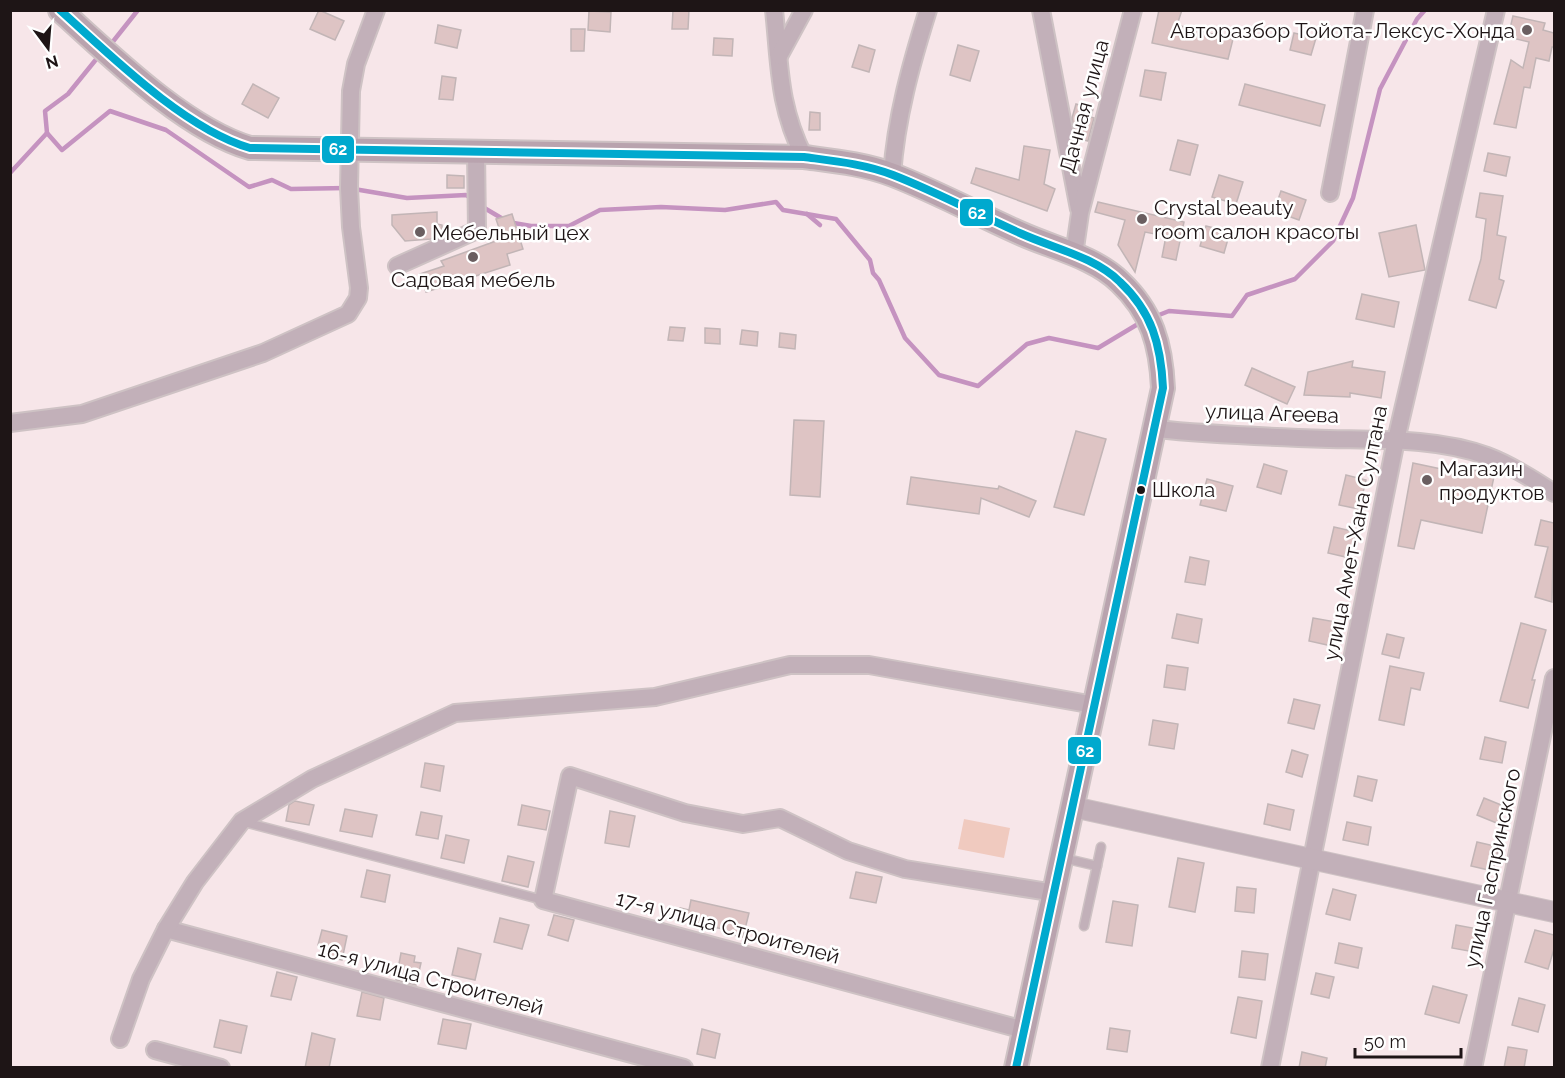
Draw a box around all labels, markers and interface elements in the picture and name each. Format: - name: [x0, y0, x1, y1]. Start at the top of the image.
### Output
- north arrow: [18, 18, 78, 78]
- place label: Авторазбор Тойота-Лексус-Хонда: [1170, 18, 1515, 43]
- marker: Авторазбор Тойота-Лексус-Хонда: [1520, 23, 1534, 37]
- street label: Дачная улица: [1054, 37, 1114, 175]
- text: N: [44, 51, 60, 73]
- line badge: 62: [321, 135, 355, 164]
- text: 62: [329, 140, 347, 159]
- place label: Crystal beauty room салон красоты: [1154, 195, 1359, 244]
- line badge: 62: [959, 198, 994, 227]
- text: 62: [968, 204, 986, 223]
- marker: Crystal beauty room салон красоты: [1135, 212, 1149, 226]
- place label: Мебельный цех: [432, 220, 590, 245]
- marker: Мебельный цех: [413, 225, 427, 239]
- marker: Садовая мебель: [466, 250, 480, 264]
- place label: Садовая мебель: [391, 267, 555, 292]
- street label: улица Агеева: [1205, 398, 1339, 428]
- street label: улица Амет-Хана Султана: [1318, 403, 1392, 663]
- place label: Магазин продуктов: [1439, 456, 1545, 505]
- marker: Магазин продуктов: [1420, 473, 1434, 487]
- place label: Школа: [1152, 478, 1215, 502]
- marker: Школа: [1135, 484, 1147, 496]
- line badge: 62: [1067, 736, 1102, 765]
- text: 62: [1076, 742, 1094, 761]
- street label: улица Гаспринского: [1459, 766, 1525, 970]
- street label: 17-я улица Строителей: [614, 885, 842, 969]
- street label: 16-я улица Строителей: [316, 936, 546, 1020]
- scale bar: [1355, 1021, 1462, 1059]
- text: 50 m: [1364, 1031, 1406, 1052]

